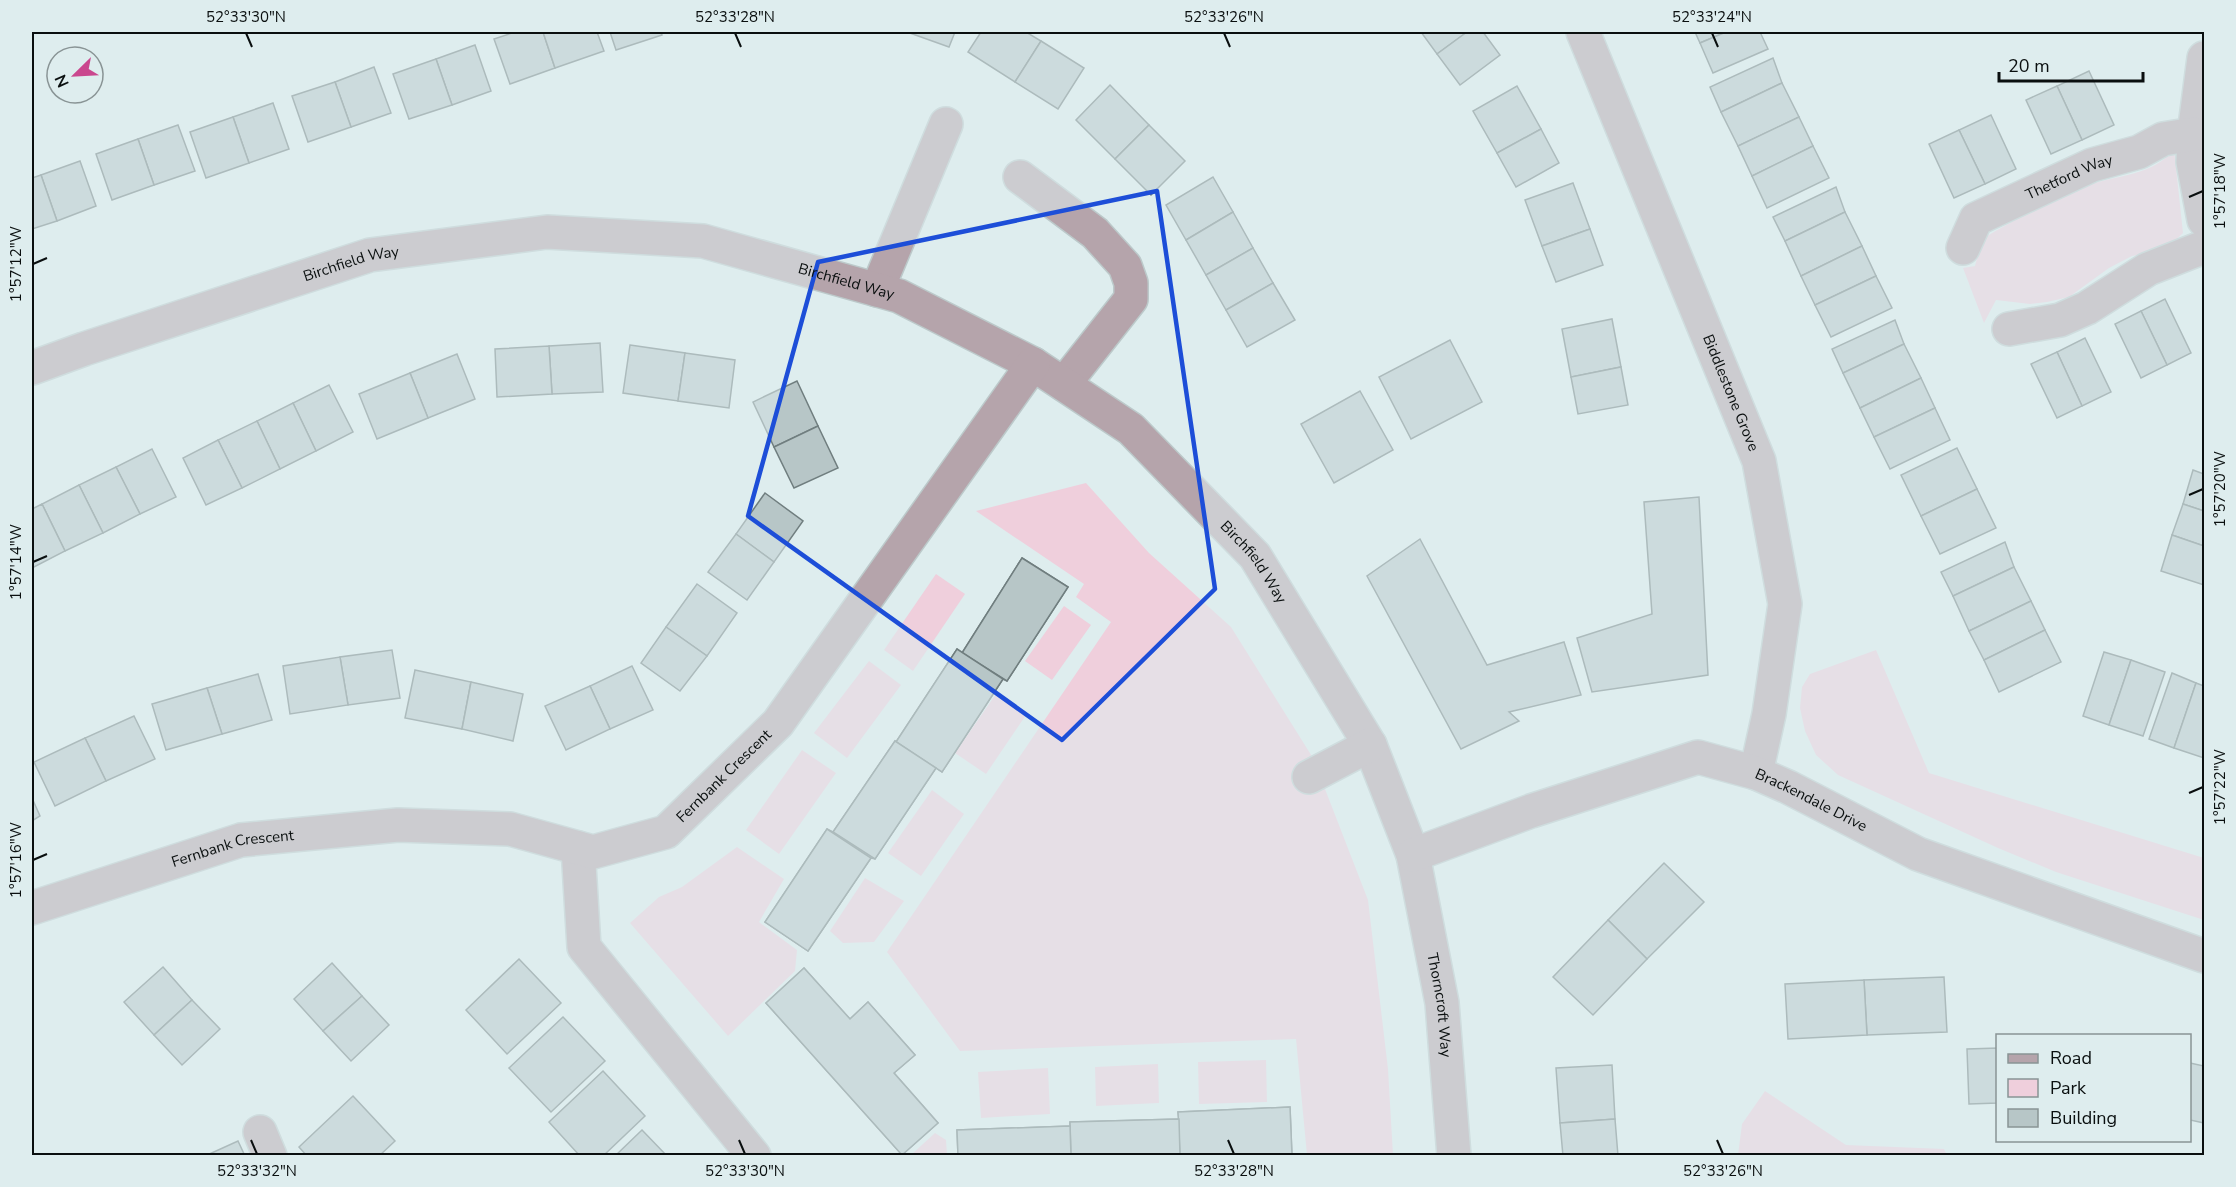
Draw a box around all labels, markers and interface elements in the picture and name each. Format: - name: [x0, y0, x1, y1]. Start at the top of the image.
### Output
- text: 52°33'30"N: [206, 7, 286, 27]
- text: 52°33'28"N: [695, 7, 775, 27]
- text: 52°33'26"N: [1184, 7, 1264, 27]
- text: 52°33'24"N: [1672, 7, 1752, 27]
- north arrow: [45, 45, 105, 105]
- scale bar: [1999, 45, 2143, 83]
- text: 20 m: [2008, 54, 2050, 78]
- text: N: [50, 71, 75, 91]
- street label: Thetford Way: [2022, 150, 2115, 205]
- text: 1°57'18"W: [2210, 152, 2230, 229]
- text: 1°57'12"W: [6, 225, 26, 302]
- street label: Birchfield Way: [300, 241, 400, 286]
- street label: Birchfield Way: [796, 258, 897, 304]
- street label: Biddlestone Grove: [1698, 331, 1764, 454]
- text: 1°57'20"W: [2210, 450, 2230, 527]
- street label: Birchfield Way: [1216, 516, 1291, 607]
- text: 1°57'14"W: [6, 523, 26, 600]
- street label: Fernbank Crescent: [672, 724, 776, 827]
- text: 1°57'22"W: [2210, 748, 2230, 825]
- street label: Brackendale Drive: [1752, 764, 1871, 836]
- text: 1°57'16"W: [6, 821, 26, 898]
- street label: Fernbank Crescent: [169, 825, 295, 872]
- street label: Thorncroft Way: [1422, 951, 1456, 1058]
- legend: [1996, 1034, 2191, 1142]
- text: Road: [2050, 1046, 2092, 1070]
- text: Park: [2050, 1076, 2087, 1100]
- text: Building: [2050, 1106, 2117, 1130]
- text: 52°33'32"N: [217, 1161, 297, 1181]
- text: 52°33'30"N: [705, 1161, 785, 1181]
- text: 52°33'28"N: [1194, 1161, 1274, 1181]
- text: 52°33'26"N: [1683, 1161, 1763, 1181]

